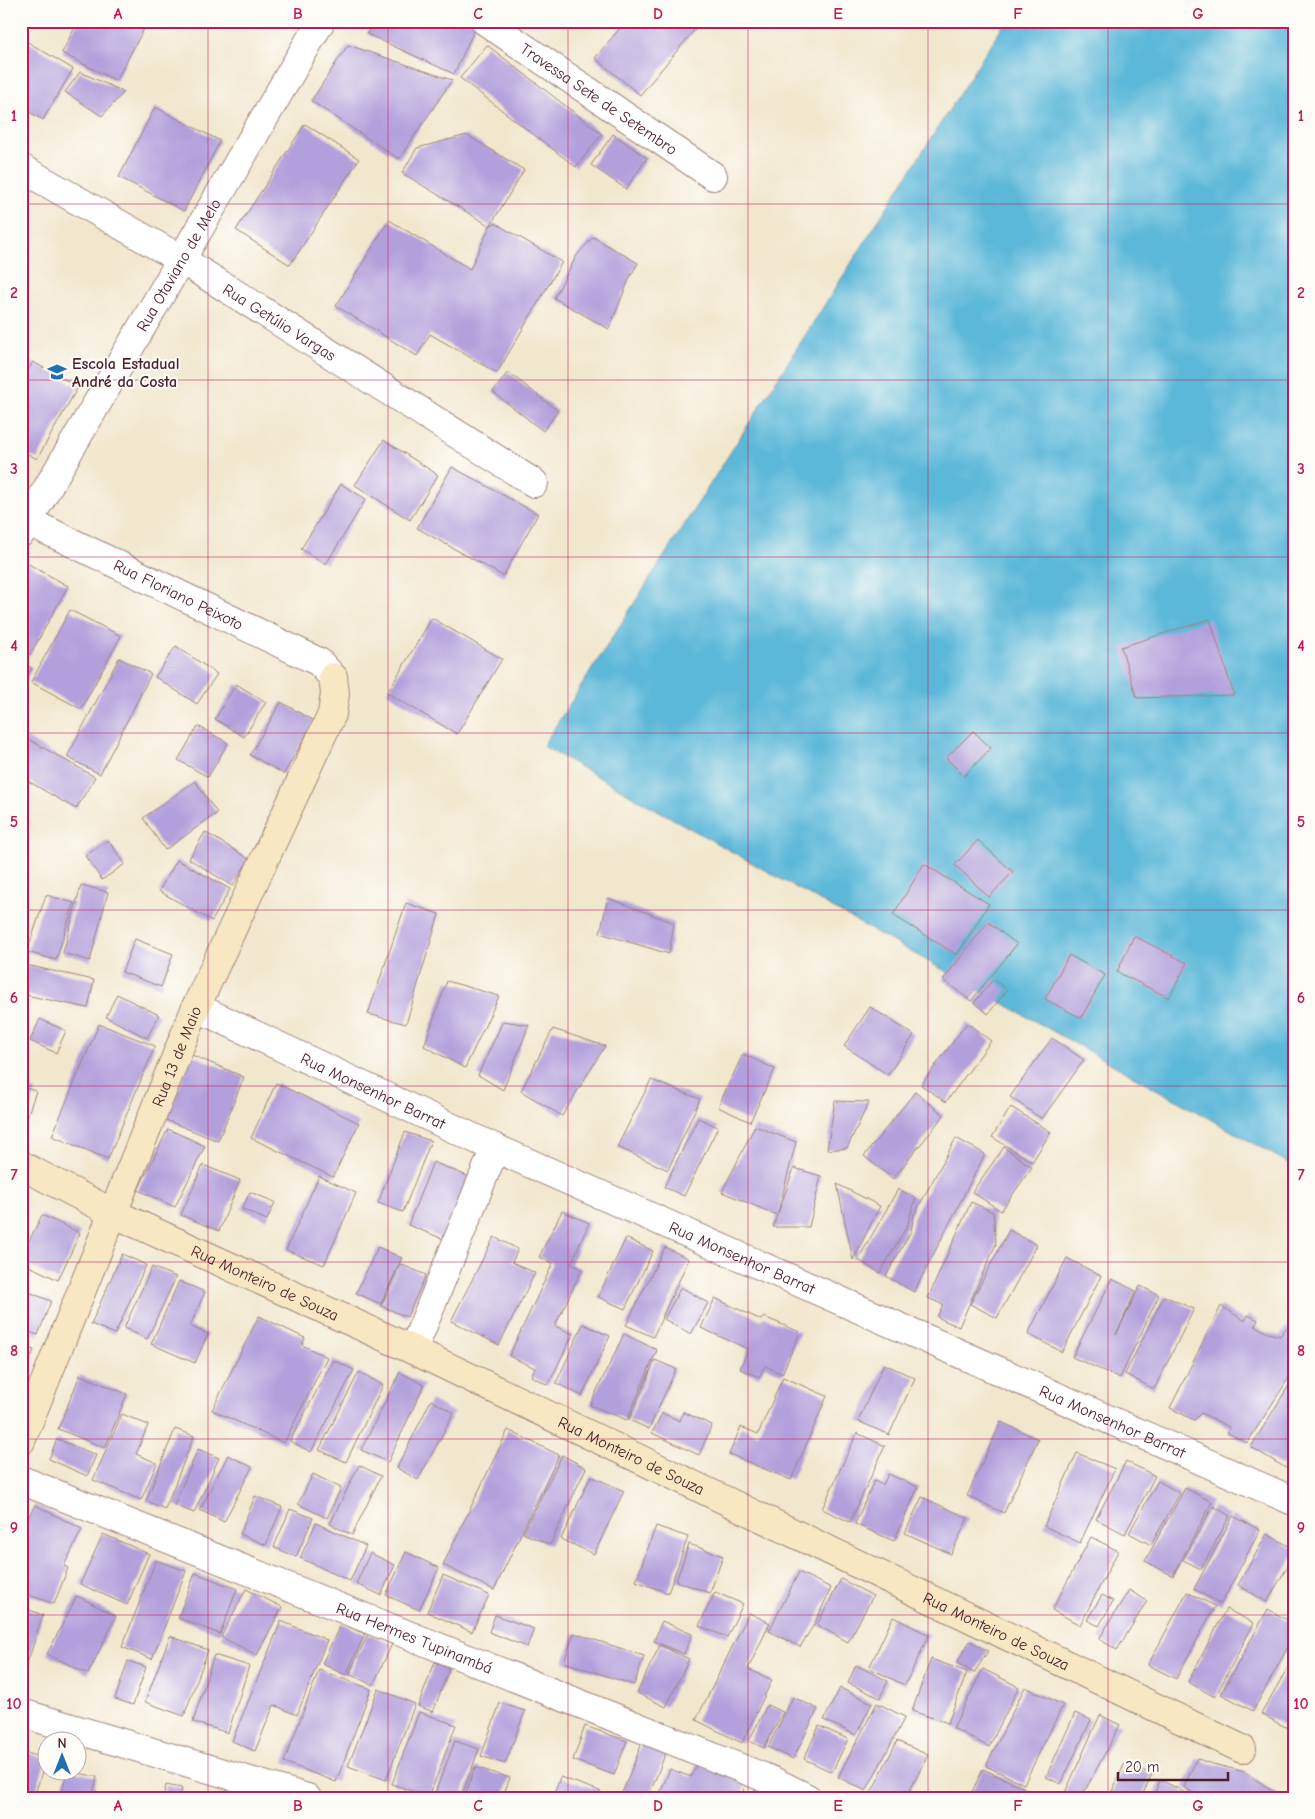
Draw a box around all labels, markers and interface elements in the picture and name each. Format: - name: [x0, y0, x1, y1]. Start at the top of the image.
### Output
- text: A: [114, 5, 123, 23]
- text: B: [293, 5, 303, 23]
- text: C: [473, 5, 483, 23]
- text: D: [653, 5, 663, 23]
- text: E: [833, 5, 843, 23]
- text: F: [1013, 5, 1023, 23]
- text: G: [1192, 5, 1204, 23]
- street label: Travessa Sete de Setembro: [517, 40, 680, 159]
- text: 1: [11, 107, 17, 125]
- text: 1: [1298, 107, 1304, 125]
- street label: Rua Otaviano de Melo: [133, 196, 225, 335]
- street label: Rua Getúlio Vargas: [219, 280, 339, 365]
- text: 2: [10, 284, 18, 302]
- text: 2: [1297, 284, 1305, 302]
- place label: Escola Estadual André da Costa: [72, 355, 180, 391]
- school or university icon: Escola Estadual André da Costa: [46, 361, 68, 383]
- text: 3: [10, 460, 18, 478]
- text: 3: [1297, 460, 1305, 478]
- street label: Rua Floriano Peixoto: [110, 556, 246, 634]
- text: 4: [10, 637, 18, 655]
- text: 4: [1297, 637, 1305, 655]
- text: 5: [10, 813, 18, 831]
- text: 5: [1297, 813, 1305, 831]
- text: 6: [10, 989, 18, 1007]
- text: 6: [1297, 989, 1305, 1007]
- street label: Rua 13 de Maio: [149, 1004, 205, 1109]
- street label: Rua Monsenhor Barrat: [298, 1050, 448, 1133]
- text: 7: [10, 1166, 18, 1184]
- text: 7: [1297, 1166, 1305, 1184]
- street label: Rua Monsenhor Barrat: [666, 1218, 818, 1299]
- street label: Rua Monteiro de Souza: [188, 1242, 341, 1325]
- text: 8: [10, 1342, 18, 1360]
- text: 8: [1297, 1342, 1305, 1360]
- street label: Rua Monsenhor Barrat: [1036, 1382, 1188, 1462]
- street label: Rua Monteiro de Souza: [555, 1413, 707, 1499]
- text: 9: [10, 1519, 18, 1537]
- text: 9: [1297, 1519, 1305, 1537]
- street label: Rua Monteiro de Souza: [920, 1589, 1072, 1674]
- street label: Rua Hermes Tupinambá: [334, 1599, 495, 1678]
- text: 10: [6, 1695, 22, 1713]
- text: 10: [1293, 1695, 1309, 1713]
- north arrow: [38, 1732, 88, 1782]
- text: N: [57, 1735, 67, 1752]
- scale bar: [1118, 1749, 1228, 1781]
- text: 20 m: [1125, 1758, 1159, 1776]
- text: A: [114, 1797, 123, 1815]
- text: B: [293, 1797, 303, 1815]
- text: C: [473, 1797, 483, 1815]
- text: D: [653, 1797, 663, 1815]
- text: E: [833, 1797, 843, 1815]
- text: F: [1013, 1797, 1023, 1815]
- text: G: [1192, 1797, 1204, 1815]

